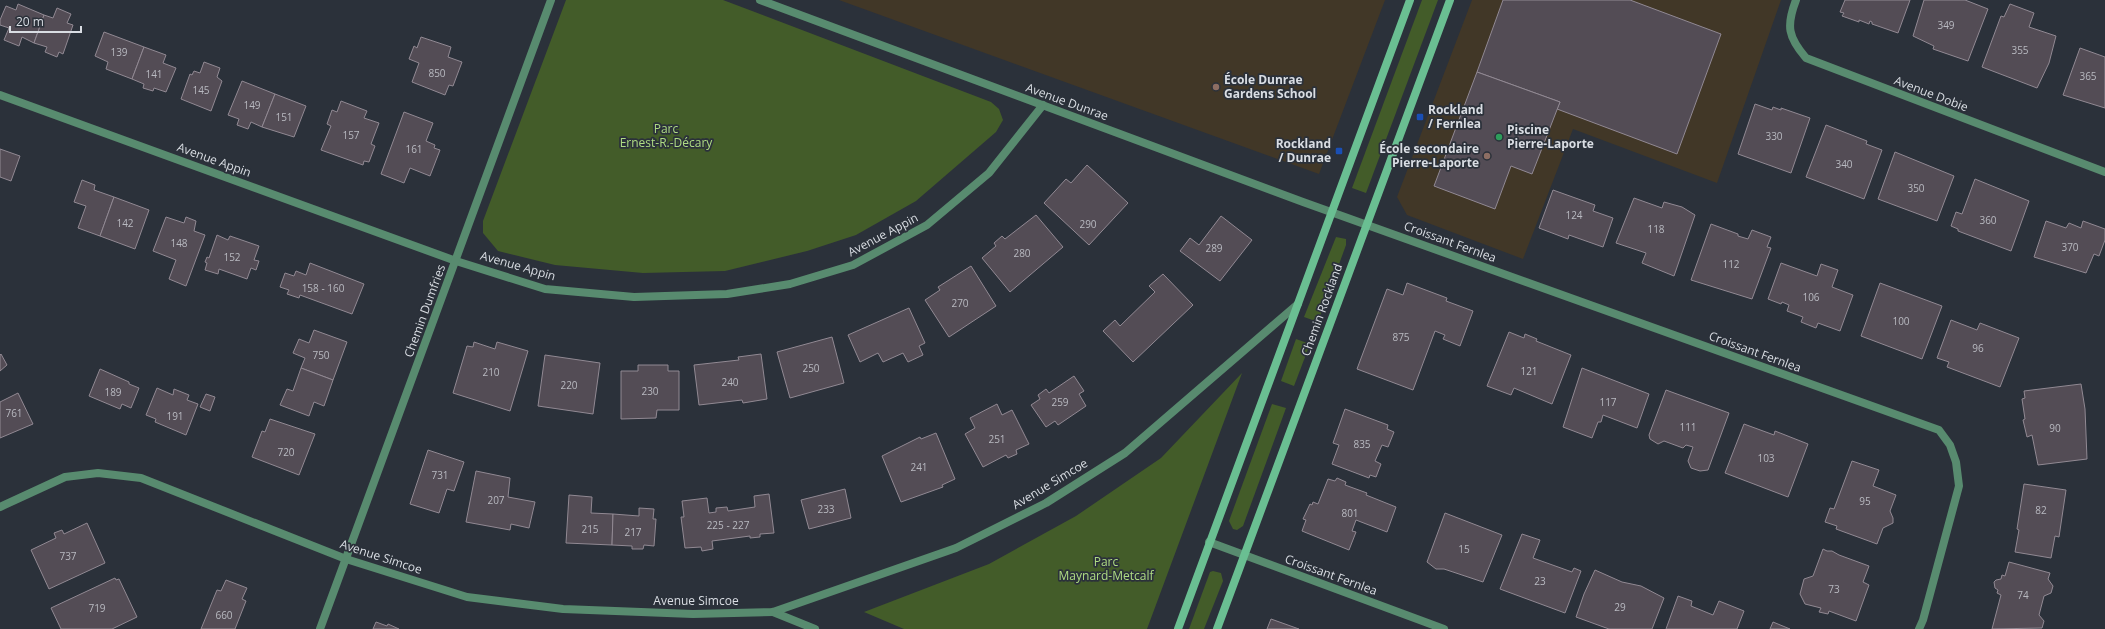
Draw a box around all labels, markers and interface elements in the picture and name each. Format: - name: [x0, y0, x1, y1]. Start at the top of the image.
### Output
- scale bar: [10, 8, 81, 34]
- text: 20 m: [16, 13, 44, 30]
- house number: 349: [1937, 18, 1955, 32]
- house number: 355: [2011, 43, 2029, 57]
- house number: 139: [110, 45, 128, 59]
- house number: 850: [428, 66, 446, 80]
- house number: 141: [145, 67, 163, 81]
- house number: 365: [2079, 69, 2097, 83]
- place label: École Dunrae Gardens School: [1224, 71, 1316, 102]
- street label: Avenue Dobie: [1892, 72, 1971, 116]
- street label: Avenue Dunrae: [1024, 79, 1111, 124]
- marker: École Dunrae Gardens School: [1211, 82, 1221, 92]
- house number: 145: [192, 83, 210, 97]
- house number: 149: [243, 98, 261, 112]
- place label: Rockland / Fernlea: [1428, 101, 1483, 132]
- house number: 151: [275, 110, 293, 124]
- marker: Rockland / Fernlea: [1415, 112, 1425, 122]
- park label: Parc Ernest-R.-Décary: [620, 120, 713, 151]
- place label: Piscine Pierre-Laporte: [1507, 121, 1594, 152]
- house number: 157: [342, 128, 360, 142]
- house number: 330: [1765, 129, 1783, 143]
- marker: Piscine Pierre-Laporte: [1494, 132, 1504, 142]
- place label: Rockland / Dunrae: [1276, 135, 1331, 166]
- street label: Avenue Appin: [175, 138, 254, 181]
- place label: École secondaire Pierre-Laporte: [1379, 140, 1479, 171]
- house number: 161: [405, 142, 423, 156]
- marker: Rockland / Dunrae: [1334, 146, 1344, 156]
- marker: École secondaire Pierre-Laporte: [1482, 151, 1492, 161]
- house number: 340: [1835, 157, 1853, 171]
- house number: 350: [1907, 181, 1925, 195]
- house number: 124: [1565, 208, 1583, 222]
- street label: Avenue Appin: [845, 209, 921, 260]
- house number: 360: [1979, 213, 1997, 227]
- house number: 142: [116, 216, 134, 230]
- house number: 290: [1079, 217, 1097, 231]
- street label: Croissant Fernlea: [1402, 217, 1499, 266]
- house number: 118: [1647, 222, 1665, 236]
- house number: 148: [170, 236, 188, 250]
- house number: 370: [2061, 240, 2079, 254]
- house number: 289: [1205, 241, 1223, 255]
- house number: 280: [1013, 246, 1031, 260]
- street label: Avenue Appin: [479, 247, 558, 284]
- house number: 152: [223, 250, 241, 264]
- house number: 112: [1722, 257, 1740, 271]
- street label: Chemin Rockland: [1297, 261, 1346, 358]
- street label: Chemin Dumfries: [400, 262, 449, 360]
- house number: 158 - 160: [302, 281, 345, 295]
- house number: 106: [1802, 290, 1820, 304]
- house number: 270: [951, 296, 969, 310]
- house number: 100: [1892, 314, 1910, 328]
- street label: Croissant Fernlea: [1707, 327, 1804, 376]
- house number: 875: [1392, 330, 1410, 344]
- house number: 96: [1972, 341, 1984, 355]
- house number: 750: [312, 348, 330, 362]
- house number: 250: [802, 361, 820, 375]
- house number: 121: [1520, 364, 1538, 378]
- house number: 210: [482, 365, 500, 379]
- house number: 240: [721, 375, 739, 389]
- house number: 220: [560, 378, 578, 392]
- house number: 230: [641, 384, 659, 398]
- house number: 189: [104, 385, 122, 399]
- house number: 259: [1051, 395, 1069, 409]
- house number: 117: [1599, 395, 1617, 409]
- house number: 761: [5, 406, 23, 420]
- house number: 191: [166, 409, 184, 423]
- house number: 111: [1679, 420, 1697, 434]
- house number: 90: [2049, 421, 2061, 435]
- house number: 251: [988, 432, 1006, 446]
- house number: 835: [1353, 437, 1371, 451]
- house number: 720: [277, 445, 295, 459]
- house number: 103: [1757, 451, 1775, 465]
- street label: Avenue Simcoe: [1009, 454, 1091, 513]
- house number: 241: [910, 460, 928, 474]
- house number: 731: [431, 468, 449, 482]
- house number: 207: [487, 493, 505, 507]
- house number: 95: [1859, 494, 1871, 508]
- house number: 233: [817, 502, 835, 516]
- house number: 82: [2035, 503, 2047, 517]
- house number: 801: [1341, 506, 1359, 520]
- house number: 225 - 227: [707, 518, 750, 532]
- house number: 215: [581, 522, 599, 536]
- house number: 217: [624, 525, 642, 539]
- street label: Avenue Simcoe: [338, 535, 425, 578]
- house number: 15: [1458, 542, 1470, 556]
- house number: 737: [59, 549, 77, 563]
- street label: Croissant Fernlea: [1283, 550, 1380, 599]
- park label: Parc Maynard-Metcalf: [1059, 553, 1154, 584]
- house number: 23: [1534, 574, 1546, 588]
- house number: 73: [1828, 582, 1840, 596]
- house number: 74: [2017, 588, 2029, 602]
- street label: Avenue Simcoe: [653, 592, 739, 609]
- house number: 29: [1614, 600, 1626, 614]
- house number: 719: [88, 601, 106, 615]
- house number: 660: [215, 608, 233, 622]

